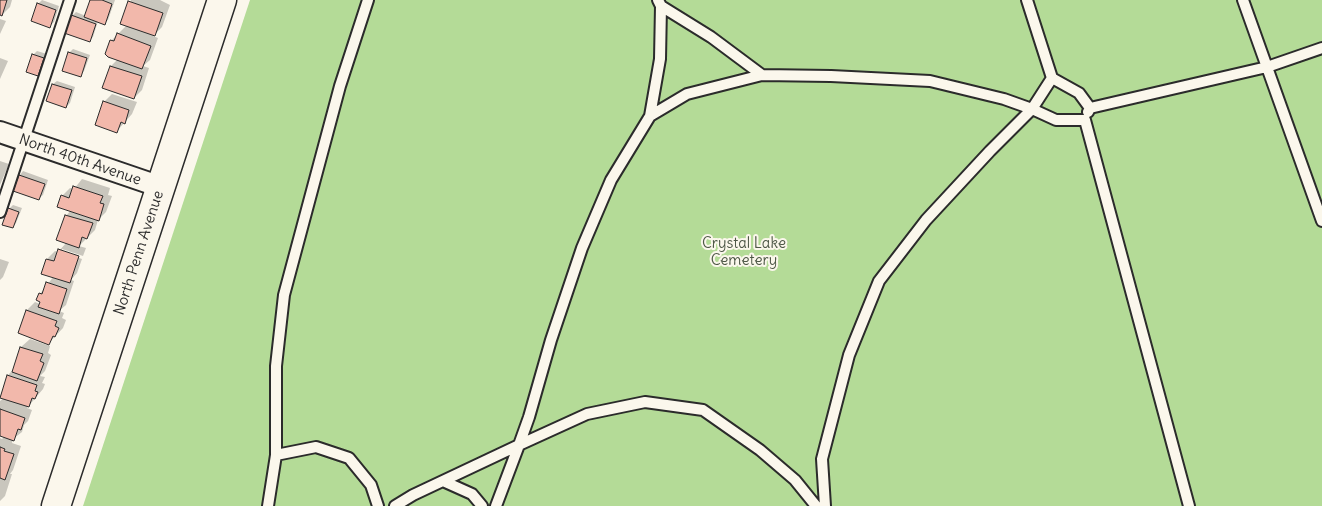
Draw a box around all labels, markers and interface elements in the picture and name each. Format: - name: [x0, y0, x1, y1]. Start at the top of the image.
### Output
- street label: North 40th Avenue: [16, 131, 144, 189]
- street label: North Penn Avenue: [110, 188, 168, 318]
- park label: Crystal Lake Cemetery: [702, 235, 786, 270]

